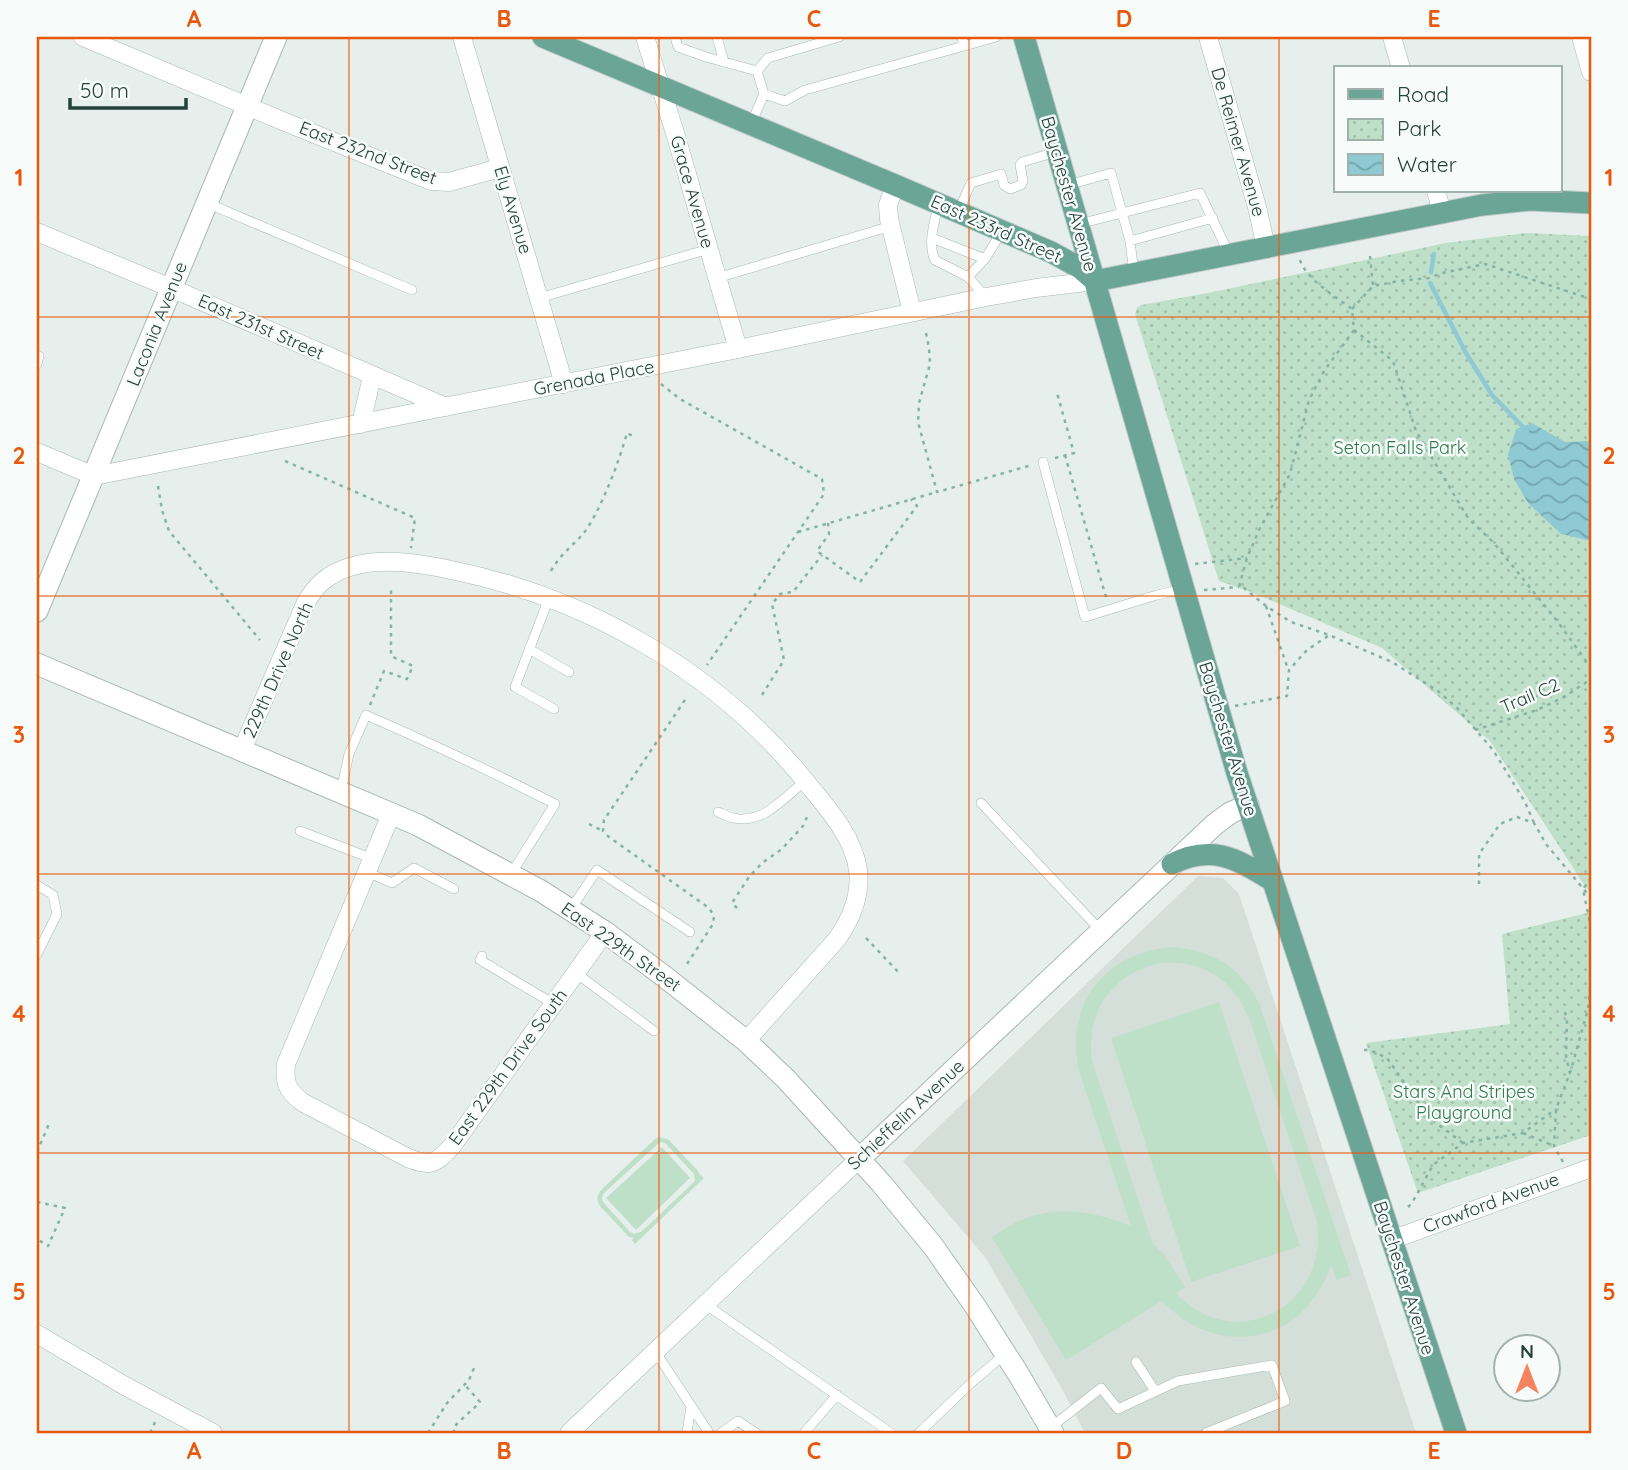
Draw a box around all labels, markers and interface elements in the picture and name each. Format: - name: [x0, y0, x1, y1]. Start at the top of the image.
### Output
- text: A: [187, 4, 202, 33]
- text: B: [496, 4, 512, 33]
- text: C: [807, 4, 821, 33]
- text: D: [1116, 4, 1132, 33]
- text: E: [1427, 4, 1441, 33]
- street label: De Reimer Avenue: [1206, 65, 1271, 219]
- scale bar: [70, 66, 186, 110]
- legend: [1334, 66, 1562, 192]
- text: 50 m: [80, 77, 129, 103]
- text: Road: [1397, 81, 1449, 107]
- street label: Baychester Avenue: [1036, 114, 1103, 274]
- text: Park: [1397, 115, 1441, 141]
- street label: East 232nd Street: [296, 116, 440, 189]
- street label: Grace Avenue: [665, 133, 720, 251]
- text: Water: [1397, 151, 1457, 177]
- text: 1: [15, 163, 23, 192]
- street label: Ely Avenue: [489, 163, 538, 257]
- text: 1: [1605, 163, 1613, 192]
- street label: East 233rd Street: [927, 189, 1065, 268]
- street label: Laconia Avenue: [121, 258, 192, 389]
- street label: East 231st Street: [195, 289, 328, 365]
- street label: Grenada Place: [532, 355, 656, 400]
- park label: Seton Falls Park: [1334, 436, 1466, 459]
- text: 2: [12, 441, 26, 470]
- text: 2: [1602, 441, 1616, 470]
- street label: 229th Drive North: [237, 598, 318, 741]
- street label: Baychester Avenue: [1194, 659, 1263, 819]
- street label: Trail C2: [1497, 673, 1563, 718]
- text: 3: [13, 720, 25, 749]
- text: 3: [1603, 720, 1615, 749]
- street label: East 229th Street: [557, 897, 686, 996]
- street label: East 229th Drive South: [443, 984, 572, 1149]
- text: 4: [12, 999, 26, 1028]
- text: 4: [1602, 999, 1616, 1028]
- street label: Schieffelin Avenue: [842, 1054, 969, 1175]
- park label: Stars And Stripes Playground: [1393, 1080, 1535, 1124]
- street label: Crawford Avenue: [1420, 1167, 1562, 1238]
- street label: Baychester Avenue: [1369, 1198, 1440, 1358]
- text: 5: [12, 1277, 26, 1306]
- text: 5: [1602, 1277, 1616, 1306]
- north arrow: [1492, 1334, 1562, 1404]
- text: N: [1520, 1339, 1534, 1363]
- text: A: [187, 1436, 202, 1465]
- text: B: [496, 1436, 512, 1465]
- text: C: [807, 1436, 821, 1465]
- text: D: [1116, 1436, 1132, 1465]
- text: E: [1427, 1436, 1441, 1465]

